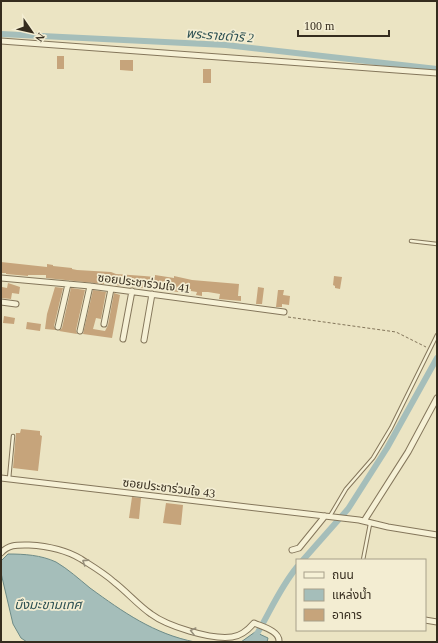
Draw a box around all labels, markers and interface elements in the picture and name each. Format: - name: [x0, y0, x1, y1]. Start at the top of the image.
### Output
- north arrow: [12, 12, 52, 52]
- scale bar: [298, 12, 389, 38]
- text: 100 m: [304, 19, 335, 33]
- water label: พระราชดำริ 2: [186, 26, 255, 45]
- text: N: [33, 31, 47, 44]
- street label: ซอยประชาร่วมใจ 41: [97, 270, 191, 296]
- street label: ซอยประชาร่วมใจ 43: [122, 475, 216, 501]
- one-way arrow: [82, 559, 89, 567]
- legend: [296, 559, 426, 631]
- text: ถนน: [332, 568, 354, 582]
- text: แหล่งน้ำ: [332, 586, 371, 602]
- water label: บึงมะขามเทศ: [14, 597, 84, 612]
- text: อาคาร: [332, 608, 362, 622]
- one-way arrow: [190, 628, 196, 636]

